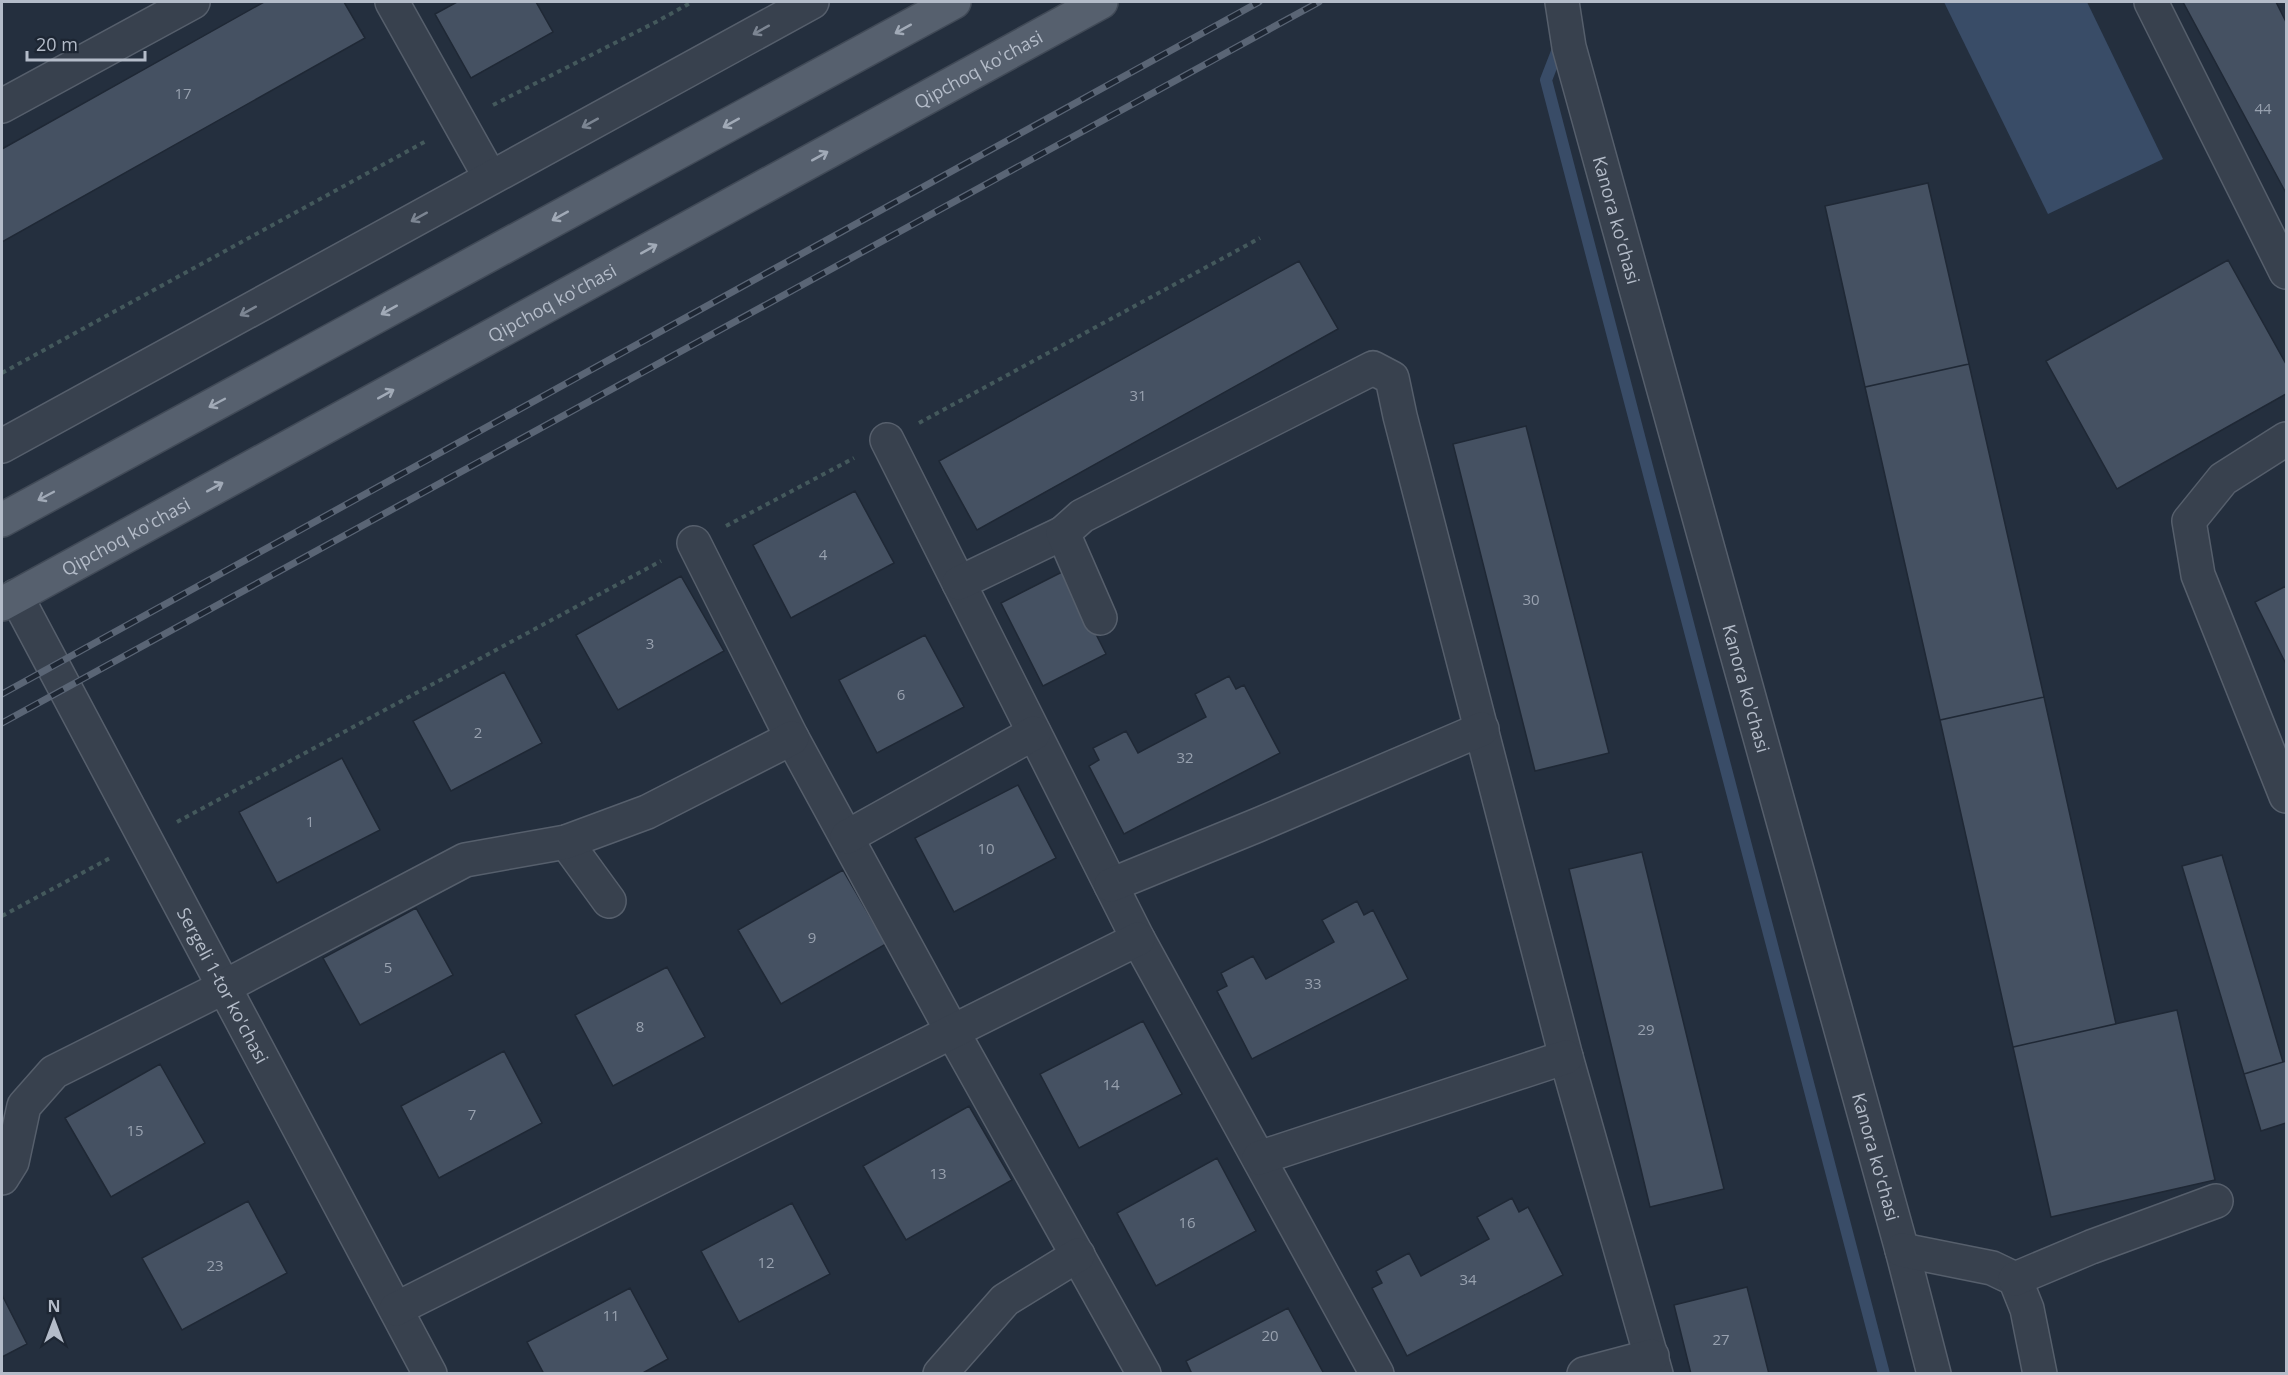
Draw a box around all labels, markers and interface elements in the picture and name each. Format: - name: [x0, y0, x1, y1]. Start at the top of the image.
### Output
- scale bar: [27, 24, 146, 62]
- one-way arrow: [753, 24, 770, 36]
- one-way arrow: [894, 24, 911, 36]
- street label: Qipchoq ko'chasi: [910, 24, 1047, 114]
- text: 20 m: [36, 32, 78, 56]
- house number: 17: [174, 83, 192, 103]
- house number: 44: [2254, 98, 2272, 118]
- one-way arrow: [582, 117, 599, 129]
- one-way arrow: [723, 118, 741, 129]
- one-way arrow: [810, 150, 828, 161]
- street label: Kanora ko'chasi: [1588, 153, 1646, 287]
- one-way arrow: [552, 210, 569, 222]
- one-way arrow: [411, 211, 428, 223]
- one-way arrow: [640, 243, 657, 255]
- street label: Qipchoq ko'chasi: [483, 258, 620, 348]
- one-way arrow: [381, 304, 398, 316]
- one-way arrow: [240, 305, 257, 317]
- house number: 31: [1129, 385, 1147, 405]
- one-way arrow: [376, 388, 394, 399]
- one-way arrow: [209, 397, 226, 409]
- one-way arrow: [205, 481, 223, 492]
- one-way arrow: [37, 491, 55, 502]
- street label: Qipchoq ko'chasi: [57, 491, 194, 581]
- house number: 4: [819, 544, 828, 564]
- house number: 30: [1522, 589, 1540, 609]
- street label: Kanora ko'chasi: [1717, 622, 1776, 755]
- house number: 3: [646, 633, 654, 653]
- house number: 6: [897, 684, 905, 704]
- house number: 2: [474, 722, 482, 742]
- house number: 32: [1176, 747, 1194, 767]
- house number: 1: [306, 811, 314, 831]
- house number: 10: [977, 838, 995, 858]
- street label: Sergeli 1-tor ko'chasi: [172, 903, 275, 1068]
- house number: 9: [808, 927, 816, 947]
- house number: 5: [384, 957, 392, 977]
- house number: 33: [1304, 973, 1322, 993]
- house number: 8: [636, 1016, 644, 1036]
- house number: 29: [1637, 1019, 1655, 1039]
- house number: 14: [1102, 1074, 1120, 1094]
- street label: Kanora ko'chasi: [1847, 1090, 1905, 1224]
- house number: 7: [468, 1104, 476, 1124]
- house number: 15: [126, 1120, 144, 1140]
- house number: 13: [929, 1163, 947, 1183]
- house number: 16: [1178, 1212, 1196, 1232]
- house number: 12: [757, 1252, 775, 1272]
- house number: 23: [206, 1255, 224, 1275]
- house number: 34: [1459, 1269, 1477, 1289]
- north arrow: [24, 1291, 84, 1351]
- text: N: [47, 1295, 61, 1317]
- house number: 11: [602, 1305, 620, 1325]
- house number: 20: [1261, 1325, 1279, 1345]
- house number: 27: [1712, 1329, 1730, 1349]

